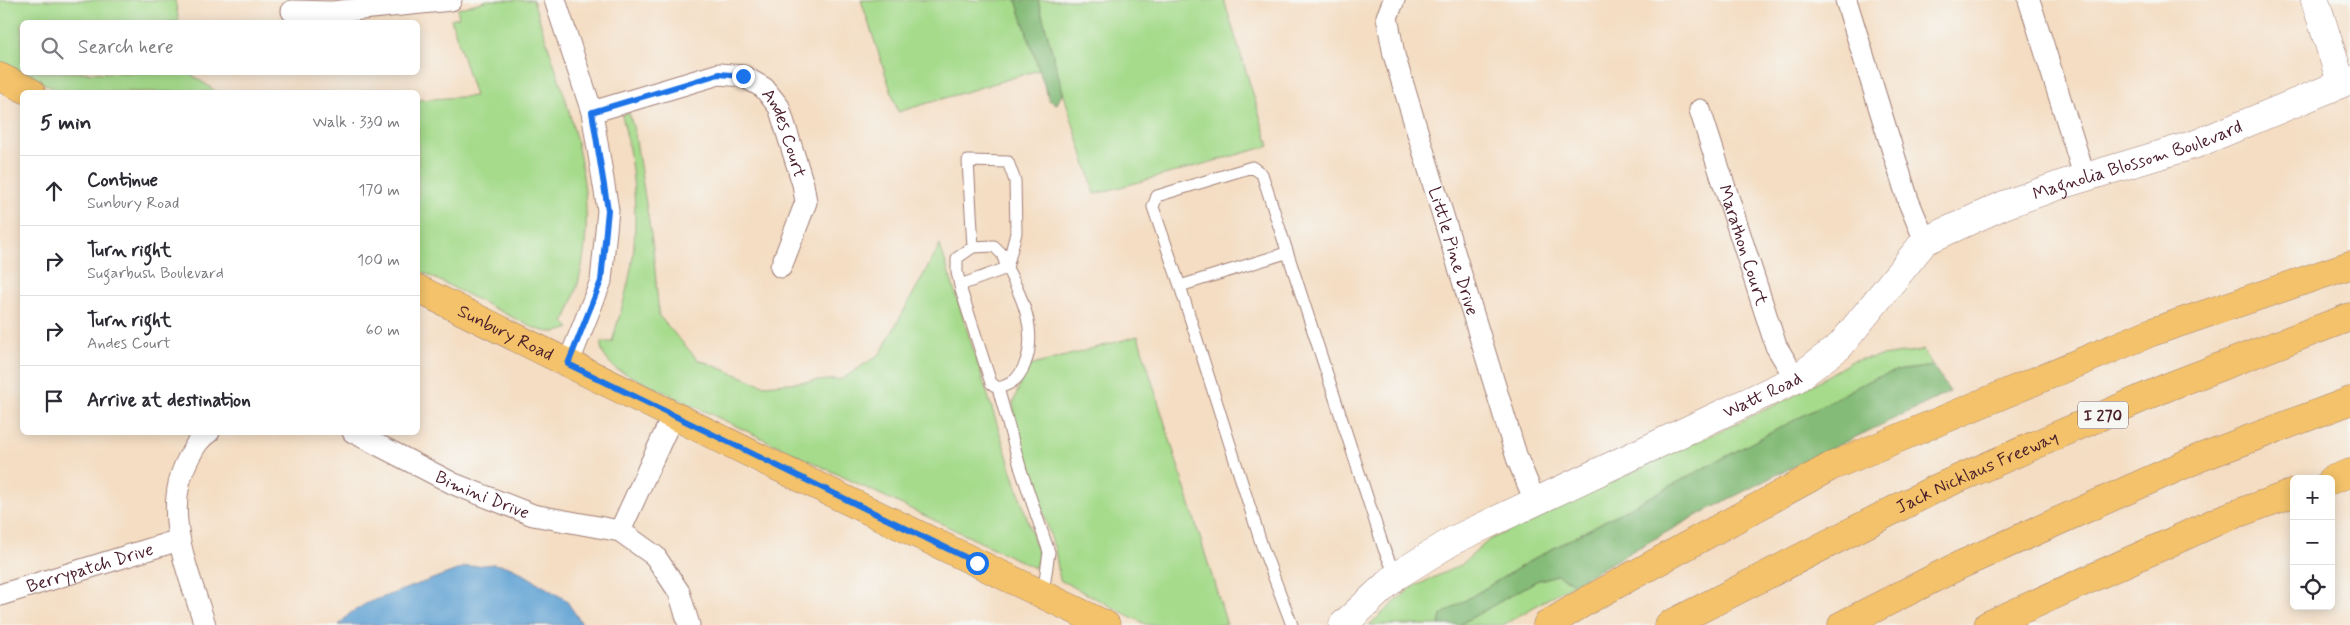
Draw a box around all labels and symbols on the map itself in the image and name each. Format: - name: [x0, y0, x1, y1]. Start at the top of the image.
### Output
- route end: [732, 65, 755, 88]
- street label: Andes Court: [756, 84, 811, 181]
- street label: Magnolia Blossom Boulevard: [2029, 115, 2246, 207]
- street label: Marathon Court: [1712, 182, 1773, 309]
- street label: Little Pine Drive: [1422, 184, 1484, 319]
- street label: Sunbury Road: [454, 300, 557, 367]
- street label: Watt Road: [1719, 367, 1808, 425]
- road number: I 270: [2078, 402, 2128, 428]
- street label: Jack Nicklaus Freeway: [1892, 425, 2062, 520]
- street label: Bimini Drive: [431, 465, 533, 525]
- street label: Berrypatch Drive: [24, 538, 157, 599]
- route start: [966, 552, 989, 575]

